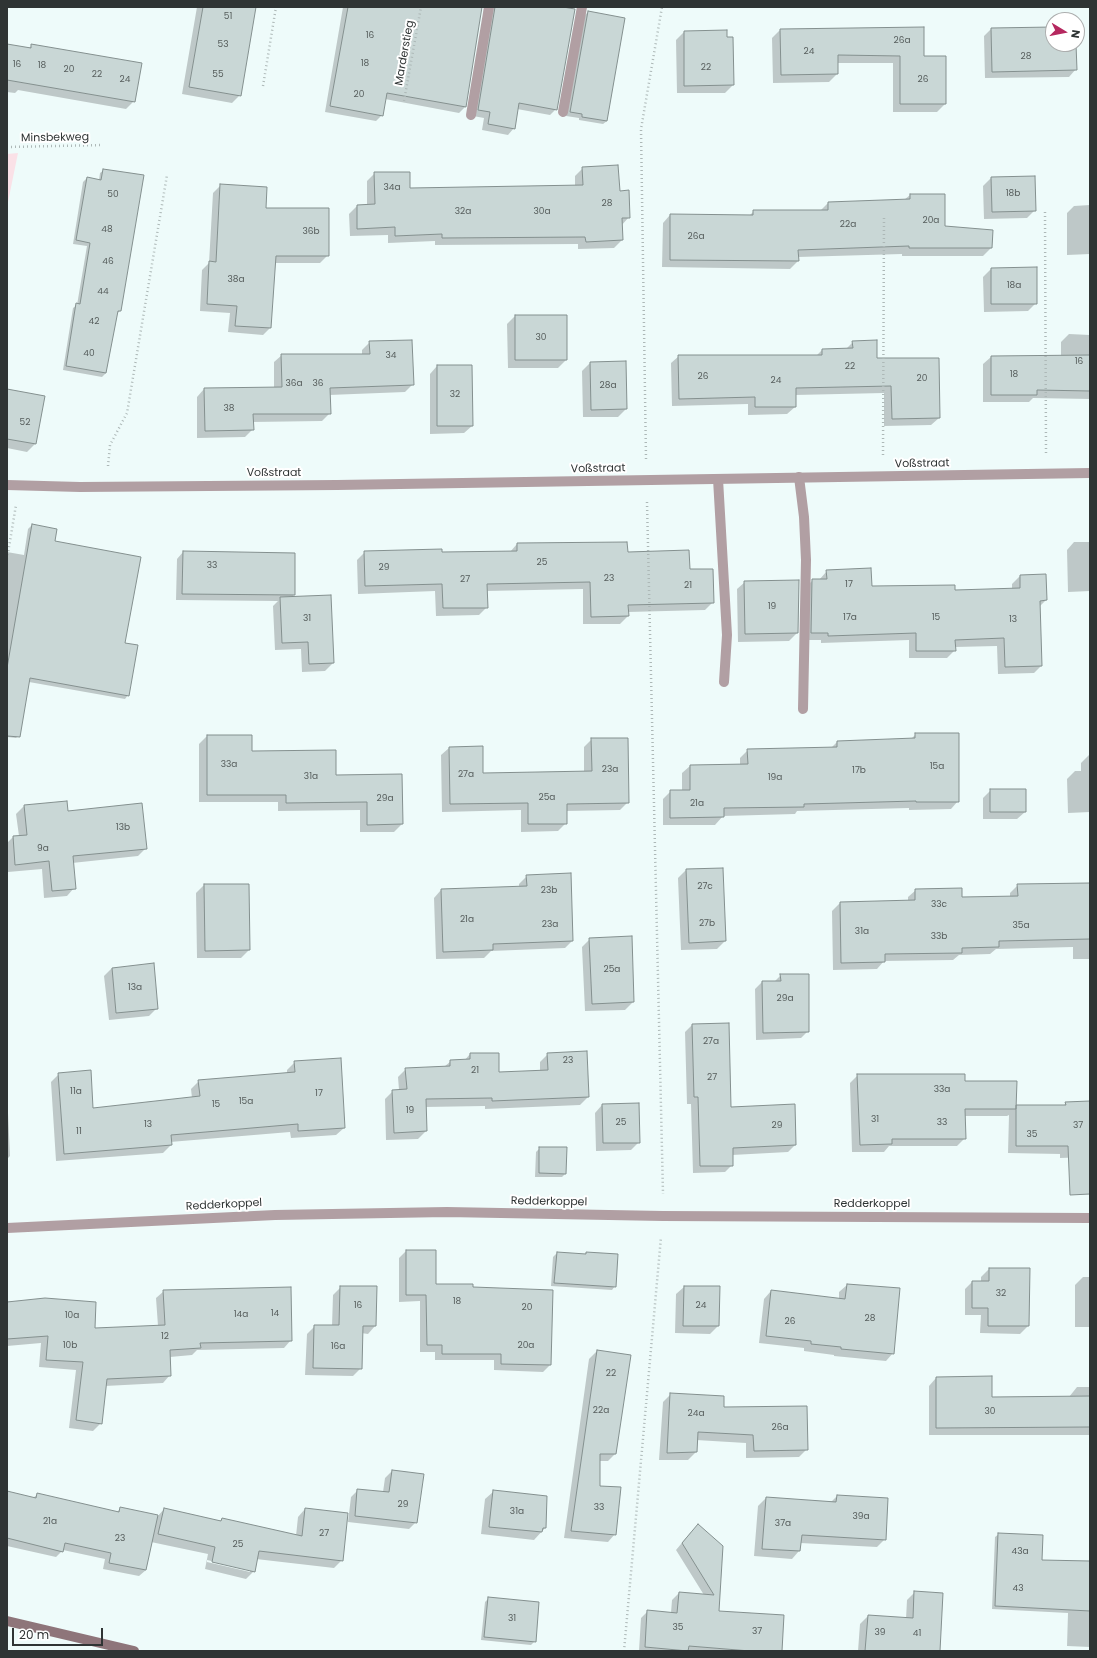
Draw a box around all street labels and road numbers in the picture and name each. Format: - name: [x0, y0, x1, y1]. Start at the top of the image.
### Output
- street label: Marderstieg: [393, 19, 417, 87]
- street label: Minsbekweg: [21, 131, 89, 145]
- street label: Voßstraat: [895, 457, 949, 471]
- street label: Voßstraat: [571, 462, 625, 476]
- street label: Voßstraat: [247, 466, 301, 480]
- street label: Redderkoppel: [511, 1195, 587, 1209]
- street label: Redderkoppel: [186, 1196, 262, 1214]
- street label: Redderkoppel: [834, 1197, 910, 1211]

